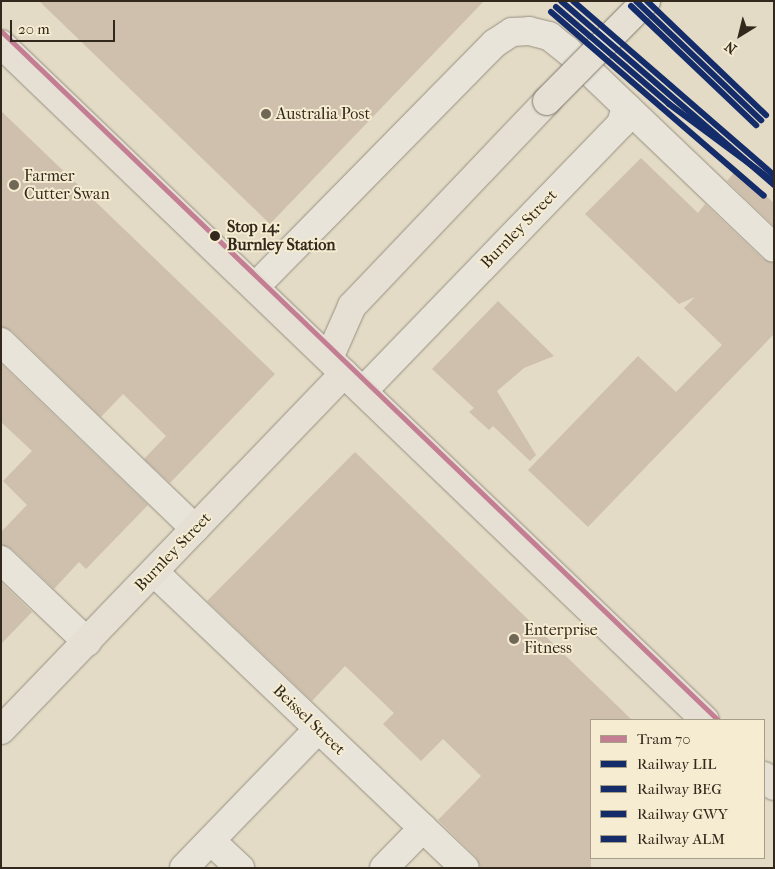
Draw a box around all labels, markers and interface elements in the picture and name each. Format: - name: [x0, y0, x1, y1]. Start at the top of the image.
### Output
- scale bar: [12, 10, 118, 42]
- north arrow: [715, 10, 765, 60]
- text: 20 m: [18, 20, 50, 38]
- text: N: [722, 38, 740, 58]
- place label: Australia Post: [276, 104, 370, 124]
- marker: Australia Post: [260, 108, 272, 120]
- place label: Farmer Cutter Swan: [24, 166, 110, 204]
- marker: Farmer Cutter Swan: [8, 179, 20, 191]
- street label: Burnley Street: [477, 186, 561, 272]
- place label: Stop 14: Burnley Station: [227, 217, 335, 255]
- marker: Stop 14: Burnley Station: [207, 228, 223, 244]
- street label: Burnley Street: [131, 509, 215, 595]
- place label: Enterprise Fitness: [524, 620, 598, 658]
- marker: Enterprise Fitness: [508, 633, 520, 645]
- street label: Beissel Street: [269, 681, 349, 759]
- legend: [590, 719, 765, 859]
- text: Tram 70: [637, 730, 691, 748]
- text: Railway LIL: [637, 755, 716, 773]
- text: Railway BEG: [637, 780, 722, 798]
- text: Railway GWY: [637, 805, 728, 823]
- text: Railway ALM: [637, 830, 725, 848]

